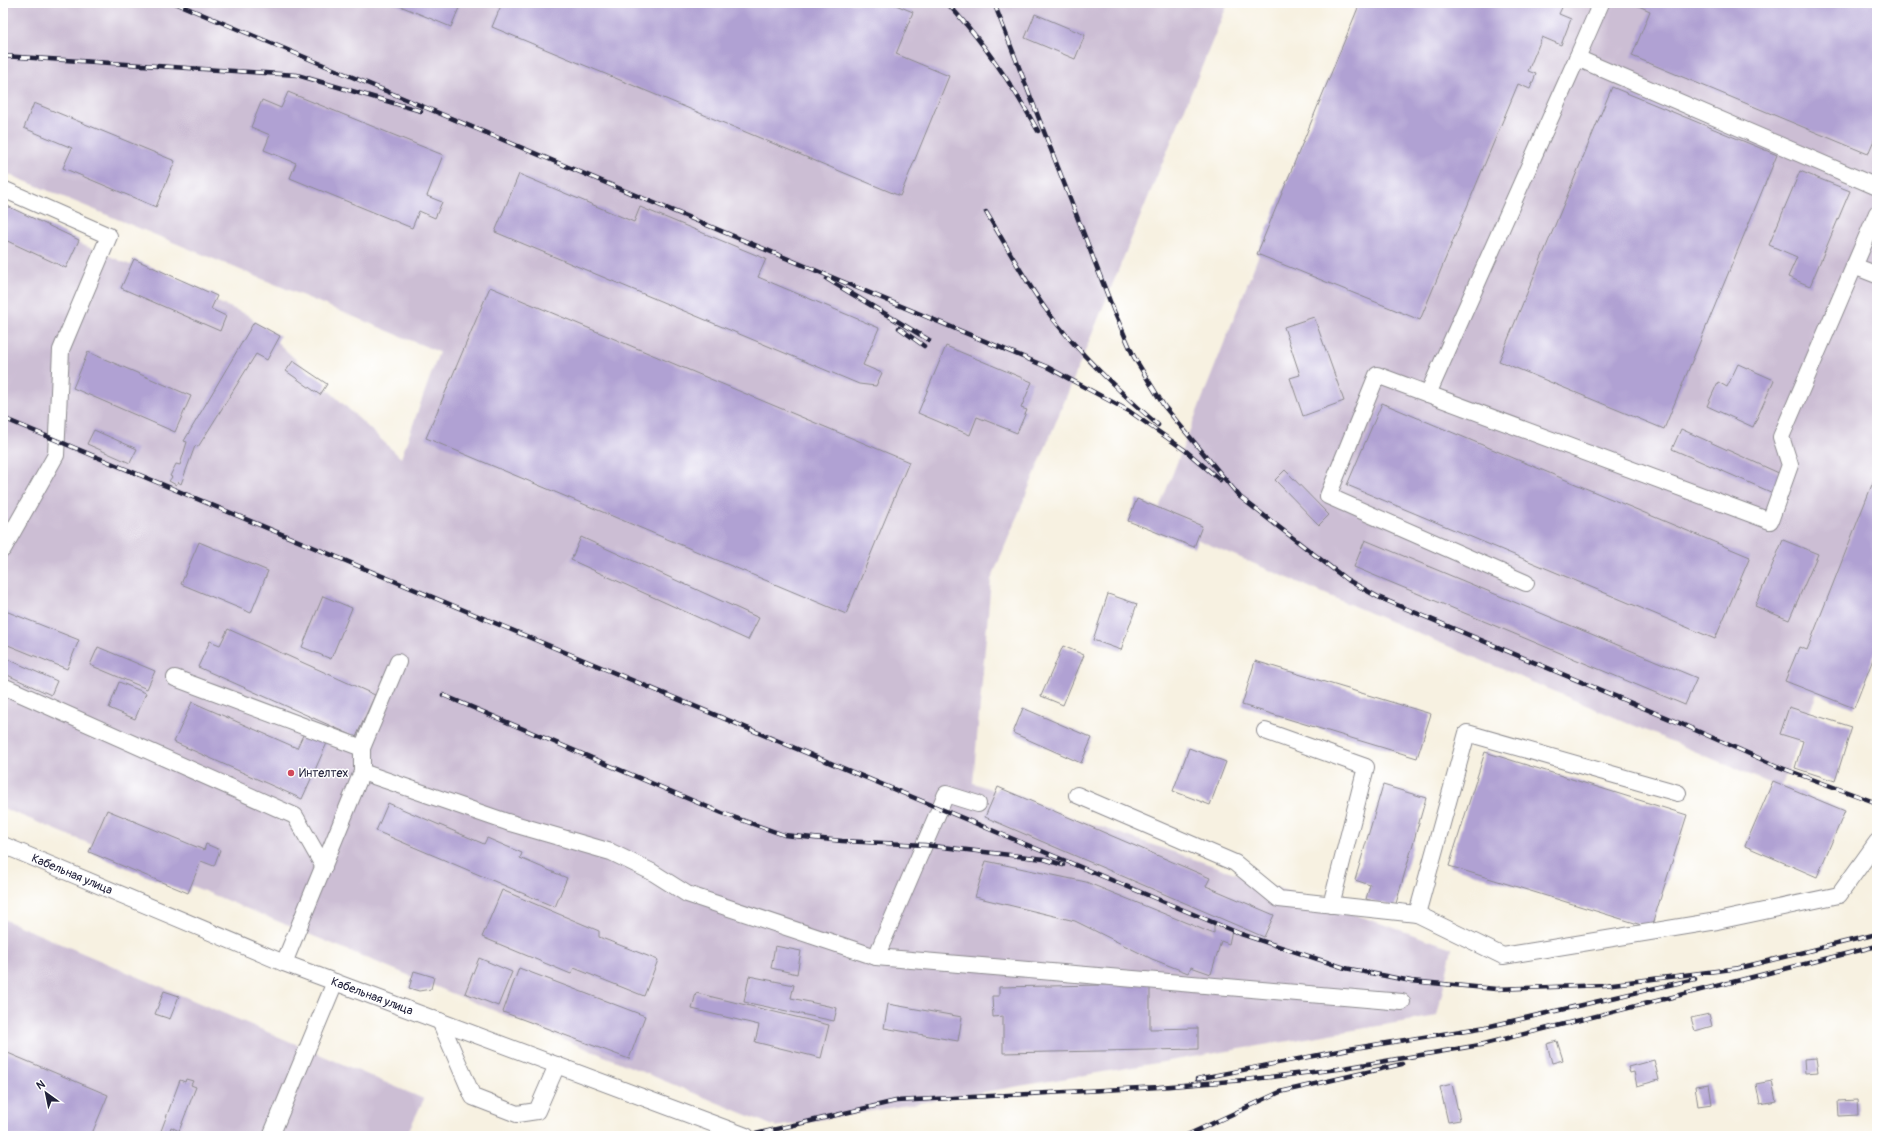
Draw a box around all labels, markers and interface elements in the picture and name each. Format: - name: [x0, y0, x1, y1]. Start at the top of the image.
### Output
- place label: Интелтех: [299, 766, 348, 781]
- marker: Интелтех: [286, 768, 296, 778]
- street label: Кабельная улица: [29, 850, 115, 898]
- street label: Кабельная улица: [329, 974, 416, 1018]
- north arrow: [26, 1073, 66, 1113]
- text: N: [34, 1077, 48, 1093]

